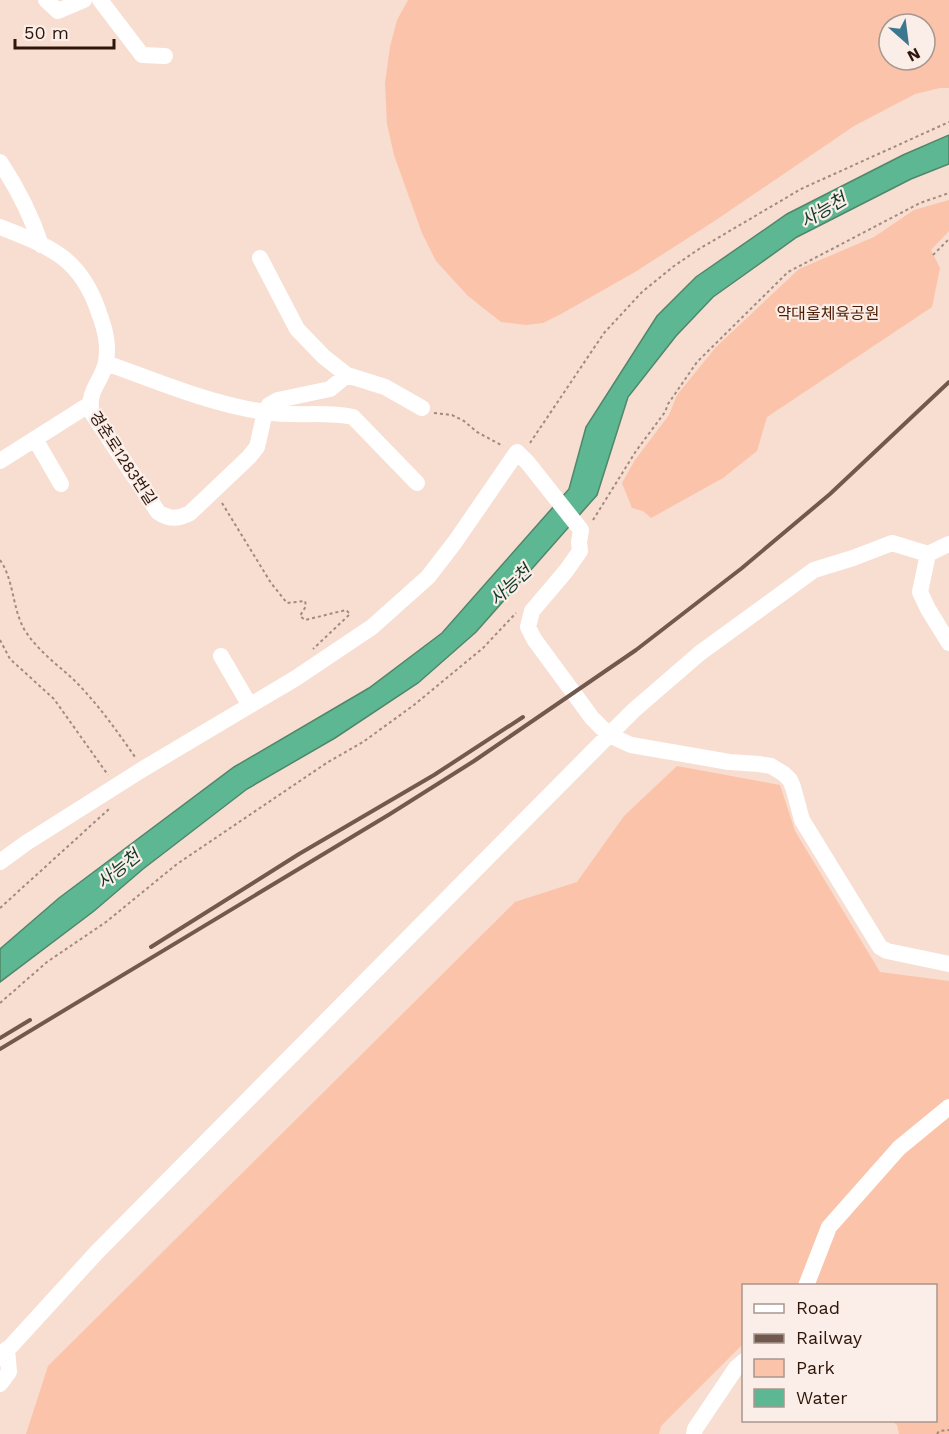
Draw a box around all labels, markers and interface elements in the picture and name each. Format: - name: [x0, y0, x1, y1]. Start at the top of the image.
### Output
- scale bar: [15, 12, 114, 50]
- north arrow: [877, 12, 937, 72]
- text: 50 m: [24, 22, 69, 43]
- text: N: [904, 44, 924, 66]
- water label: 사능천: [796, 187, 852, 232]
- park label: 약대울체육공원: [776, 304, 880, 323]
- street label: 경춘로1283번길: [86, 408, 160, 508]
- water label: 사능천: [485, 559, 537, 610]
- water label: 사능천: [92, 844, 146, 893]
- legend: [742, 1284, 937, 1422]
- text: Road: [796, 1297, 840, 1318]
- text: Railway: [796, 1327, 863, 1348]
- text: Park: [796, 1357, 835, 1378]
- text: Water: [796, 1387, 848, 1408]

